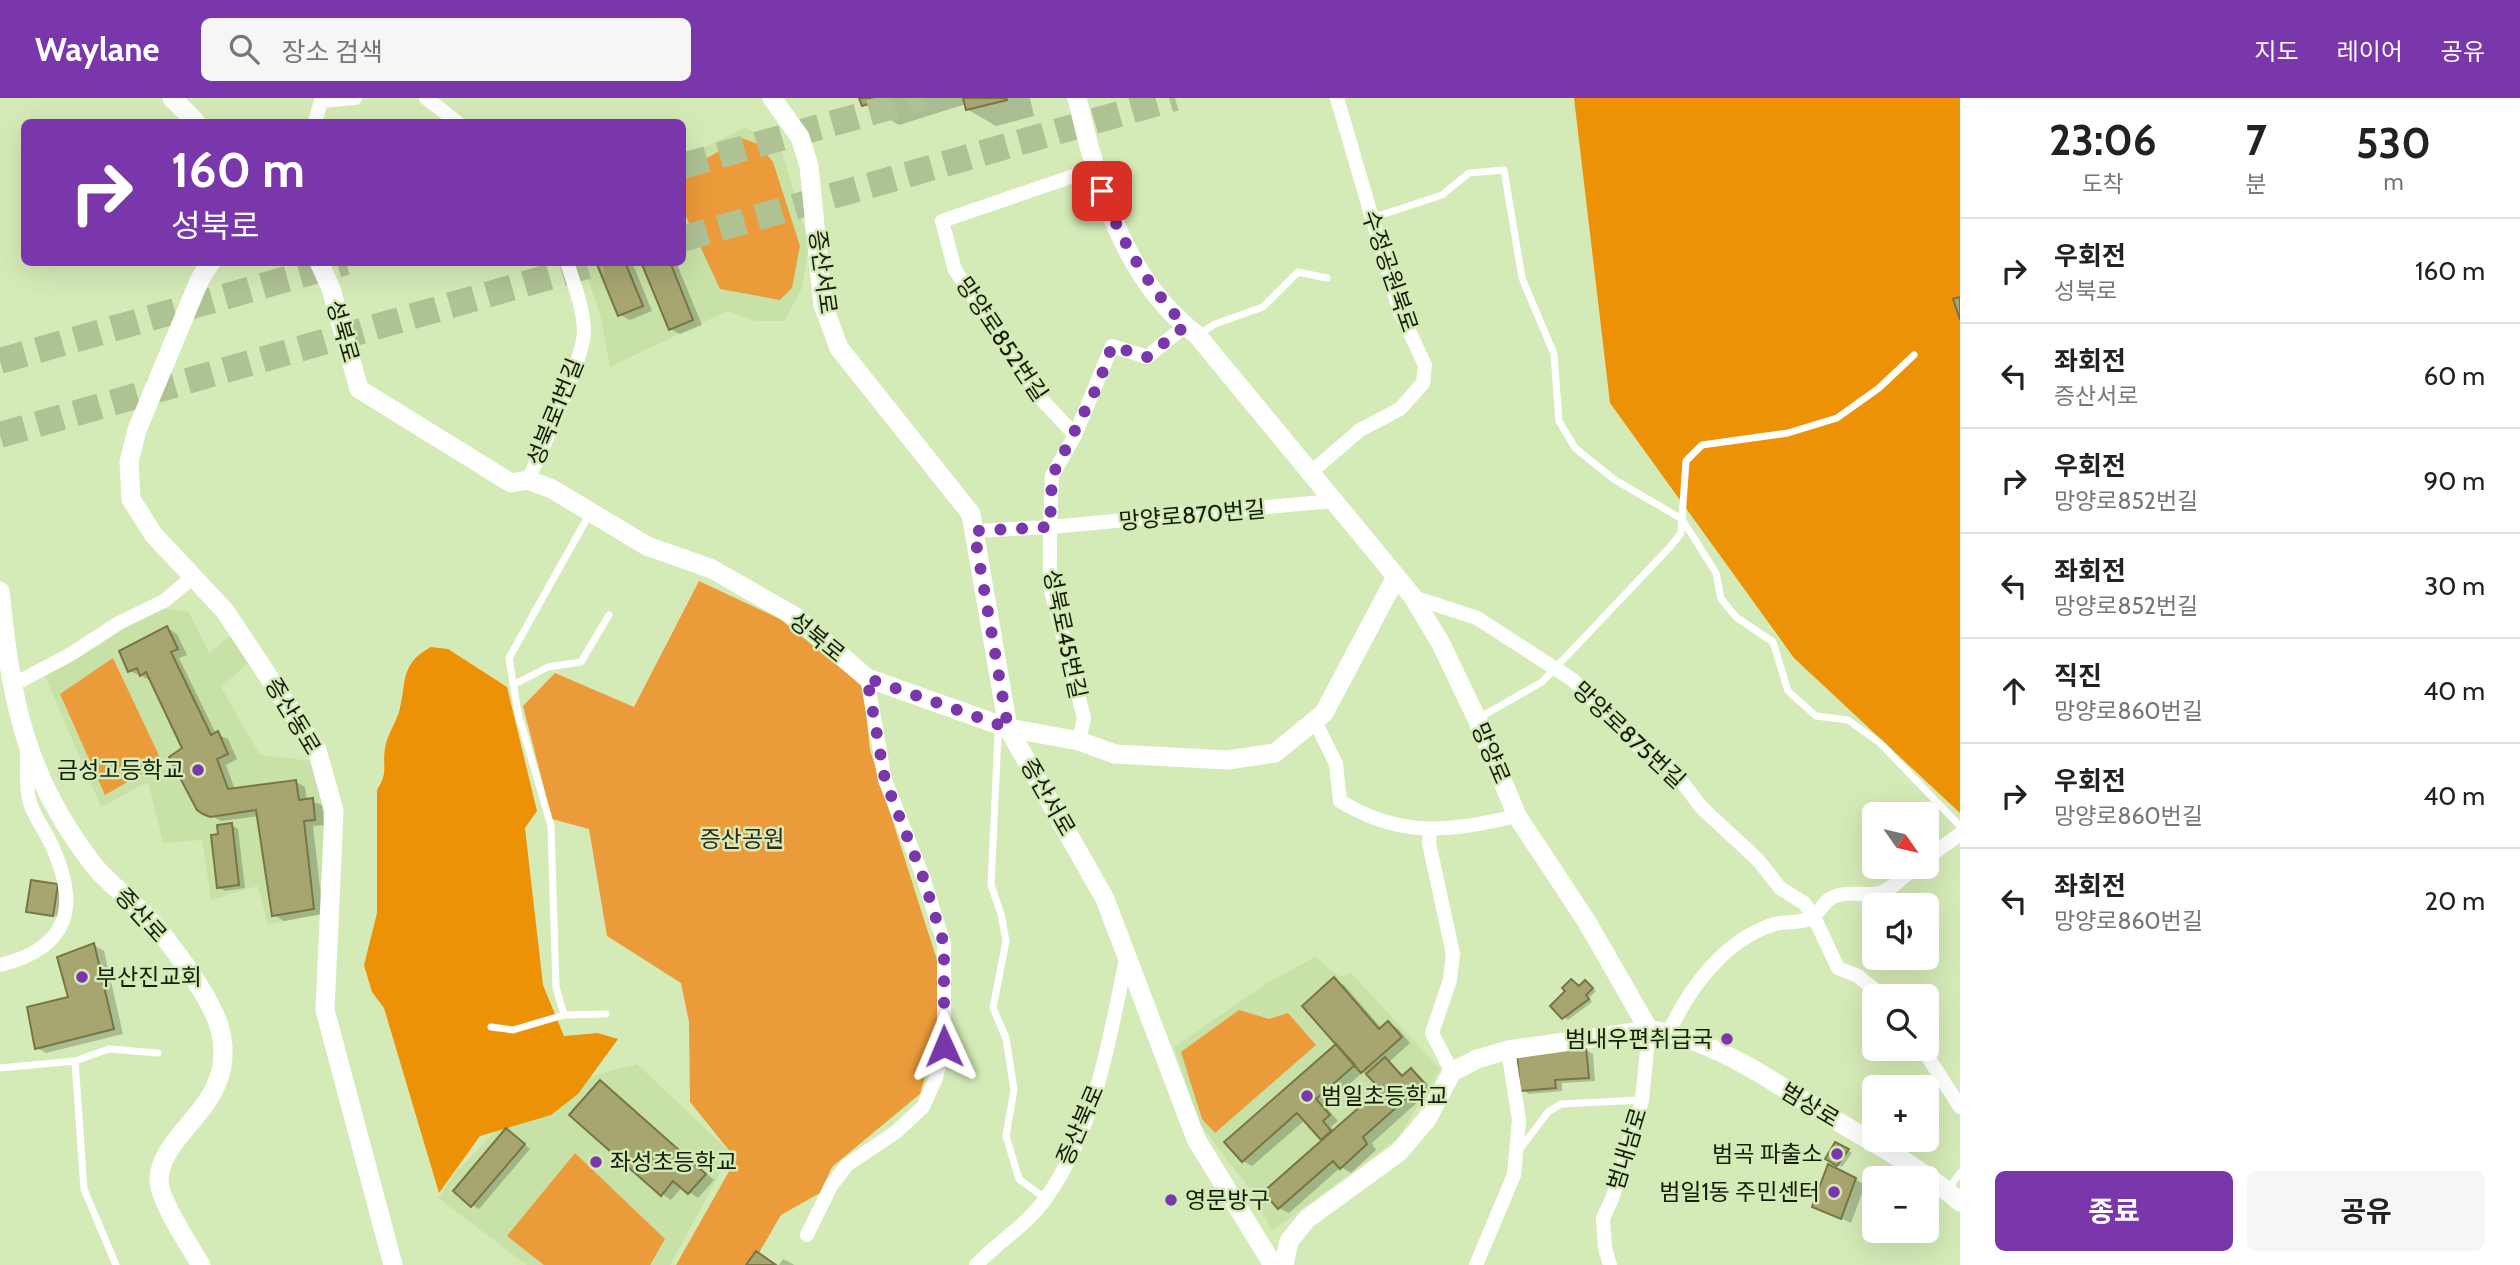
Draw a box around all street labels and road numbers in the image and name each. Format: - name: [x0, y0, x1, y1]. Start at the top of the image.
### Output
- street label: 수정공원북로: [1356, 206, 1424, 336]
- street label: 증산서로: [803, 228, 843, 316]
- street label: 망양로852번길: [950, 271, 1054, 407]
- street label: 성북로: [321, 297, 365, 365]
- street label: 성북로1번길: [521, 354, 589, 470]
- street label: 망양로870번길: [1117, 495, 1267, 535]
- street label: 성북로45번길: [1038, 567, 1092, 701]
- street label: 성북로: [784, 606, 850, 668]
- street label: 증산동로: [259, 673, 327, 759]
- street label: 망양로875번길: [1567, 676, 1691, 794]
- street label: 망양로: [1466, 718, 1516, 788]
- street label: 증산서로: [1015, 753, 1081, 841]
- street label: 증산로: [109, 882, 173, 948]
- street label: 범상로: [1776, 1077, 1844, 1133]
- street label: 증산북로: [1051, 1081, 1109, 1169]
- street label: 범내남로: [1601, 1104, 1653, 1194]

